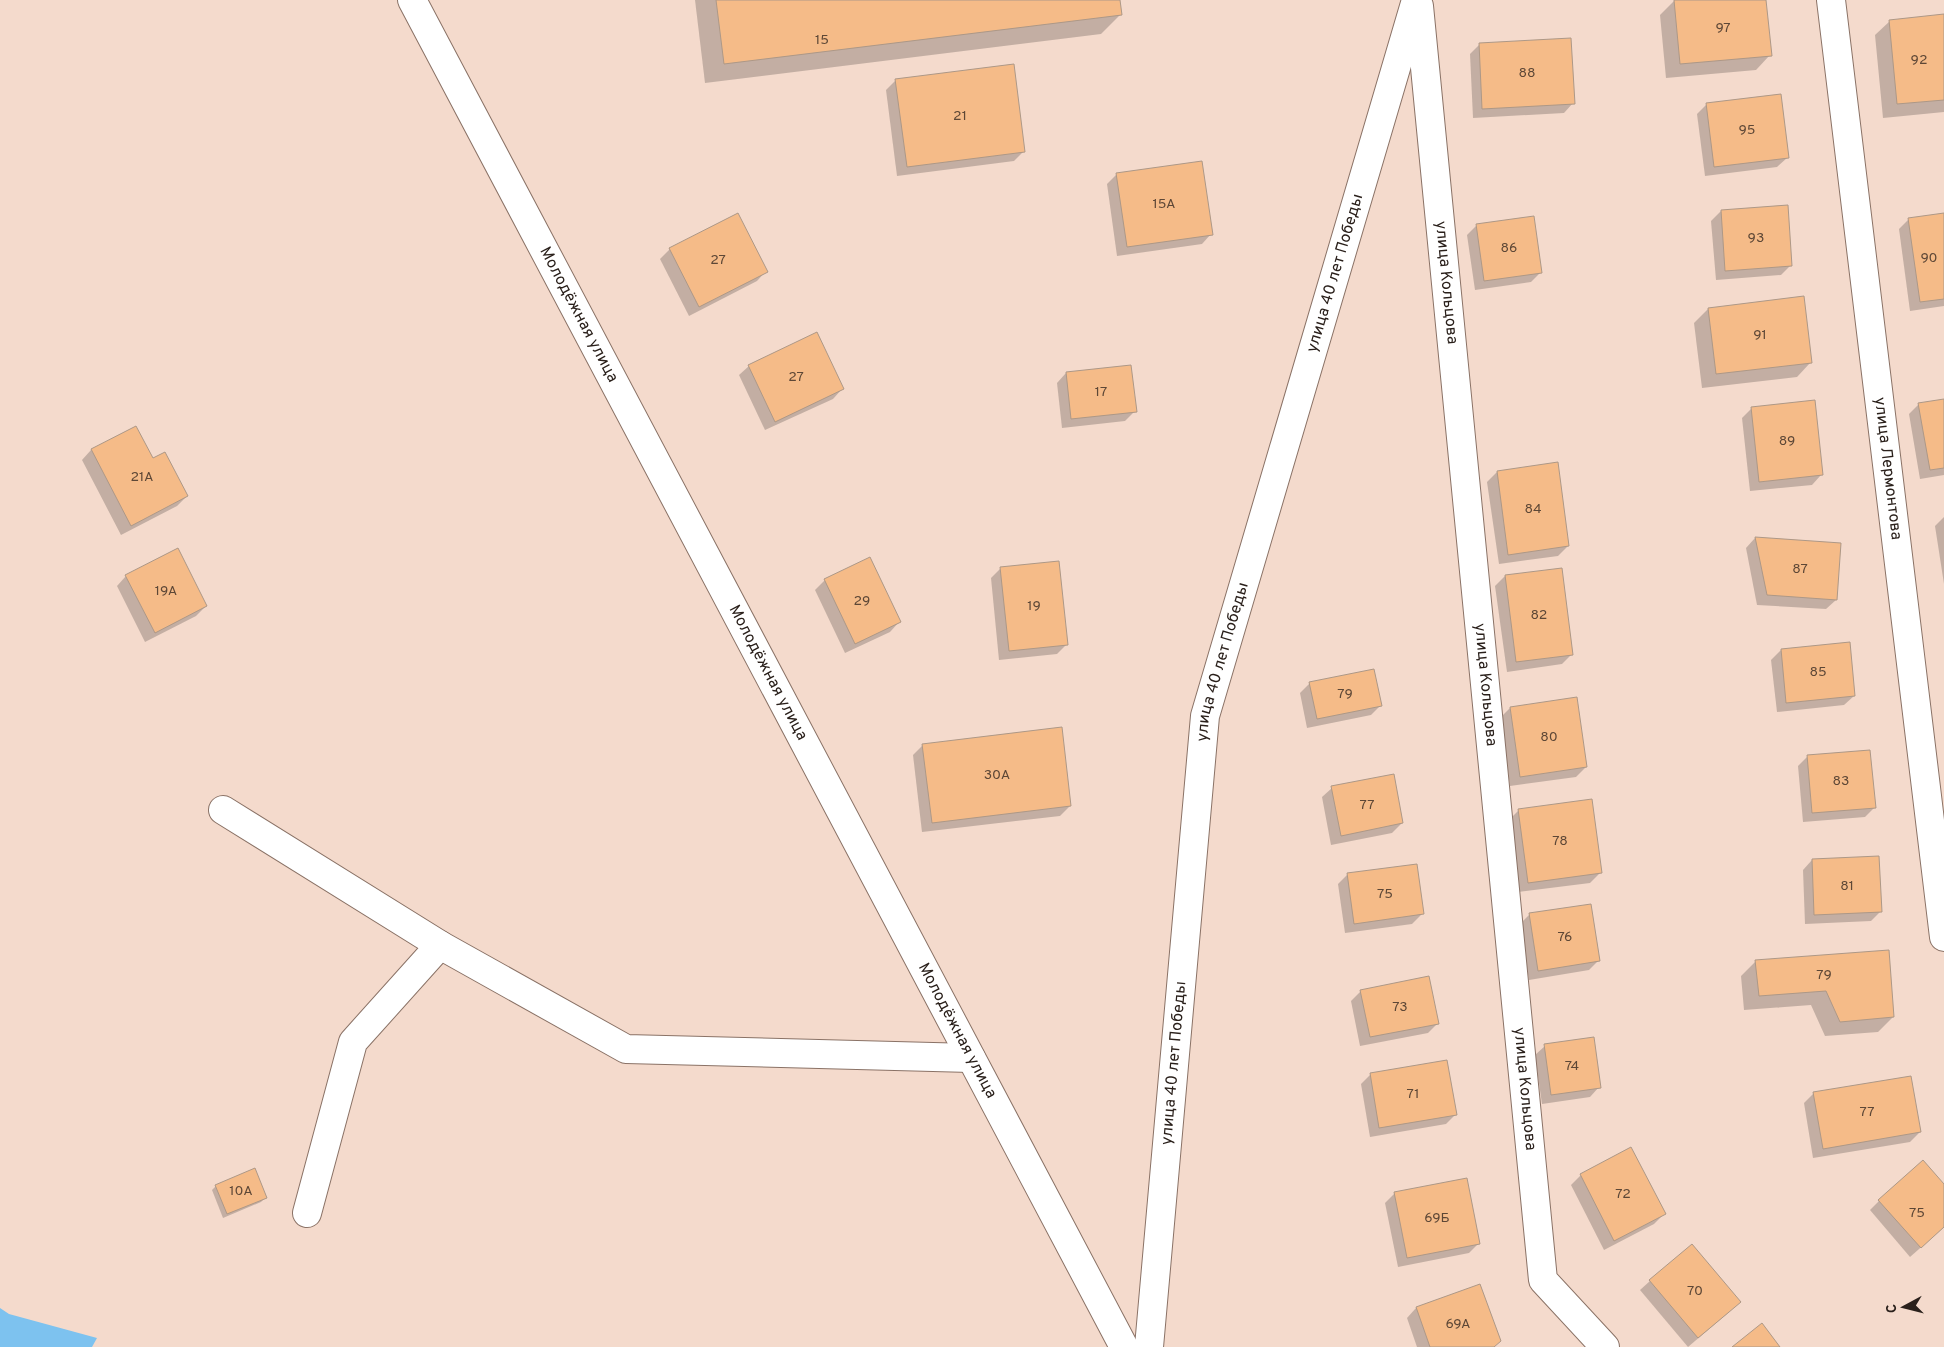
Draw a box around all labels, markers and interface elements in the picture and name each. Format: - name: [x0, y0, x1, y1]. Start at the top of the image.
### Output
- house number: 97: [1715, 20, 1731, 37]
- house number: 15: [815, 32, 829, 49]
- house number: 92: [1911, 52, 1927, 69]
- house number: 88: [1518, 65, 1536, 82]
- house number: 21: [953, 108, 967, 125]
- house number: 95: [1738, 122, 1756, 139]
- street label: улица 40 лет Победы: [1303, 192, 1368, 355]
- house number: 15А: [1152, 196, 1176, 213]
- street label: улица Кольцова: [1430, 220, 1462, 345]
- house number: 93: [1748, 230, 1764, 247]
- house number: 86: [1501, 240, 1517, 257]
- street label: Молодёжная улица: [534, 244, 622, 386]
- house number: 90: [1920, 250, 1938, 267]
- house number: 27: [710, 252, 726, 269]
- house number: 91: [1753, 327, 1767, 344]
- house number: 27: [788, 369, 804, 386]
- house number: 17: [1095, 384, 1107, 401]
- street label: улица Лермонтова: [1869, 396, 1906, 541]
- house number: 89: [1779, 433, 1795, 450]
- house number: 21А: [131, 469, 153, 486]
- house number: 84: [1524, 501, 1542, 518]
- house number: 87: [1792, 561, 1808, 578]
- street label: улица 40 лет Победы: [1193, 580, 1254, 743]
- house number: 19А: [155, 583, 177, 600]
- house number: 29: [854, 593, 870, 610]
- house number: 19: [1027, 598, 1041, 615]
- street label: Молодёжная улица: [724, 602, 812, 744]
- house number: 82: [1531, 607, 1547, 624]
- street label: улица Кольцова: [1469, 622, 1501, 747]
- house number: 85: [1809, 664, 1827, 681]
- house number: 79: [1337, 686, 1353, 703]
- house number: 80: [1540, 729, 1558, 746]
- house number: 30А: [984, 767, 1010, 784]
- house number: 83: [1833, 773, 1849, 790]
- house number: 77: [1359, 797, 1375, 814]
- house number: 78: [1552, 833, 1568, 850]
- house number: 81: [1840, 878, 1854, 895]
- house number: 75: [1377, 886, 1393, 903]
- house number: 76: [1558, 929, 1572, 946]
- street label: Молодёжная улица: [913, 960, 1001, 1102]
- house number: 79: [1816, 967, 1832, 984]
- street label: улица 40 лет Победы: [1157, 980, 1191, 1146]
- house number: 73: [1392, 999, 1408, 1016]
- street label: улица Кольцова: [1508, 1026, 1540, 1151]
- house number: 74: [1565, 1058, 1579, 1075]
- house number: 71: [1407, 1086, 1419, 1103]
- house number: 77: [1859, 1104, 1875, 1121]
- house number: 10А: [229, 1183, 253, 1200]
- house number: 72: [1615, 1186, 1631, 1203]
- house number: 75: [1909, 1205, 1925, 1222]
- house number: 69Б: [1424, 1210, 1450, 1227]
- north arrow: [1879, 1282, 1929, 1332]
- house number: 70: [1687, 1283, 1703, 1300]
- text: С: [1884, 1303, 1902, 1314]
- house number: 69А: [1445, 1316, 1471, 1333]

